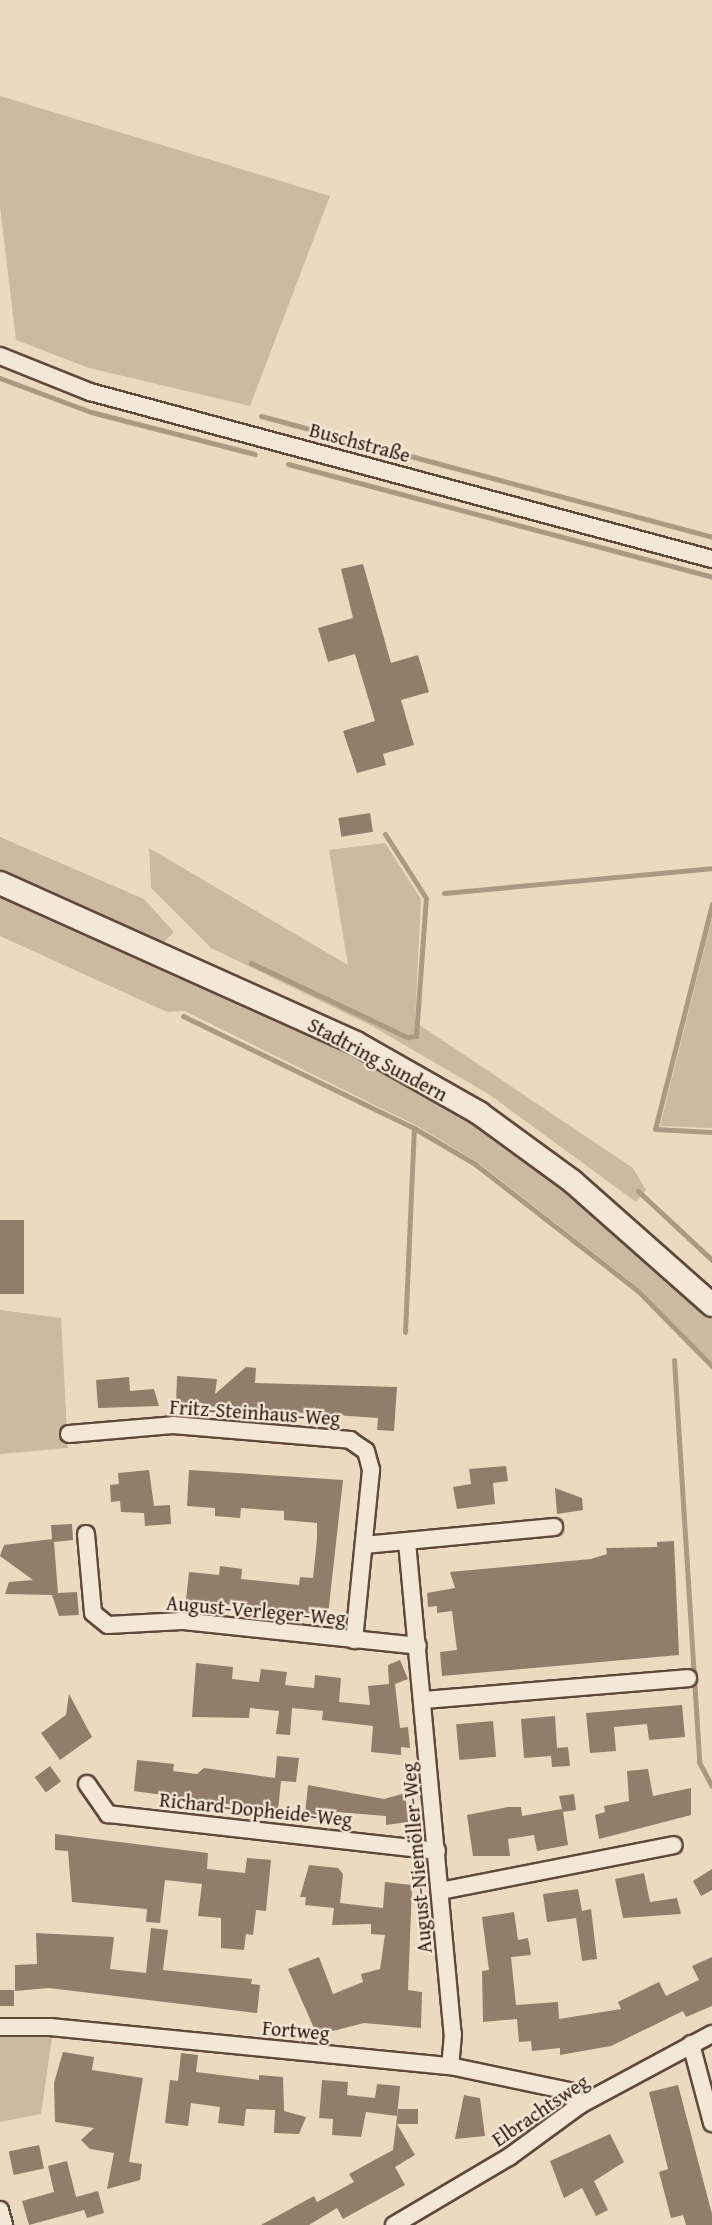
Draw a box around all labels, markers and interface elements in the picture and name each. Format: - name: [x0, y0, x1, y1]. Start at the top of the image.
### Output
- street label: Buschstraße: [307, 417, 413, 467]
- street label: Stadtring Sundern: [304, 1012, 452, 1106]
- street label: Fritz-Steinhaus-Weg: [169, 1394, 341, 1430]
- street label: August-Verleger-Weg: [165, 1590, 347, 1630]
- street label: August-Niemöller-Weg: [396, 1762, 436, 1954]
- street label: Richard-Dopheide-Weg: [158, 1787, 354, 1831]
- street label: Fortweg: [261, 2015, 331, 2045]
- street label: Elbrachtsweg: [487, 2069, 593, 2151]

